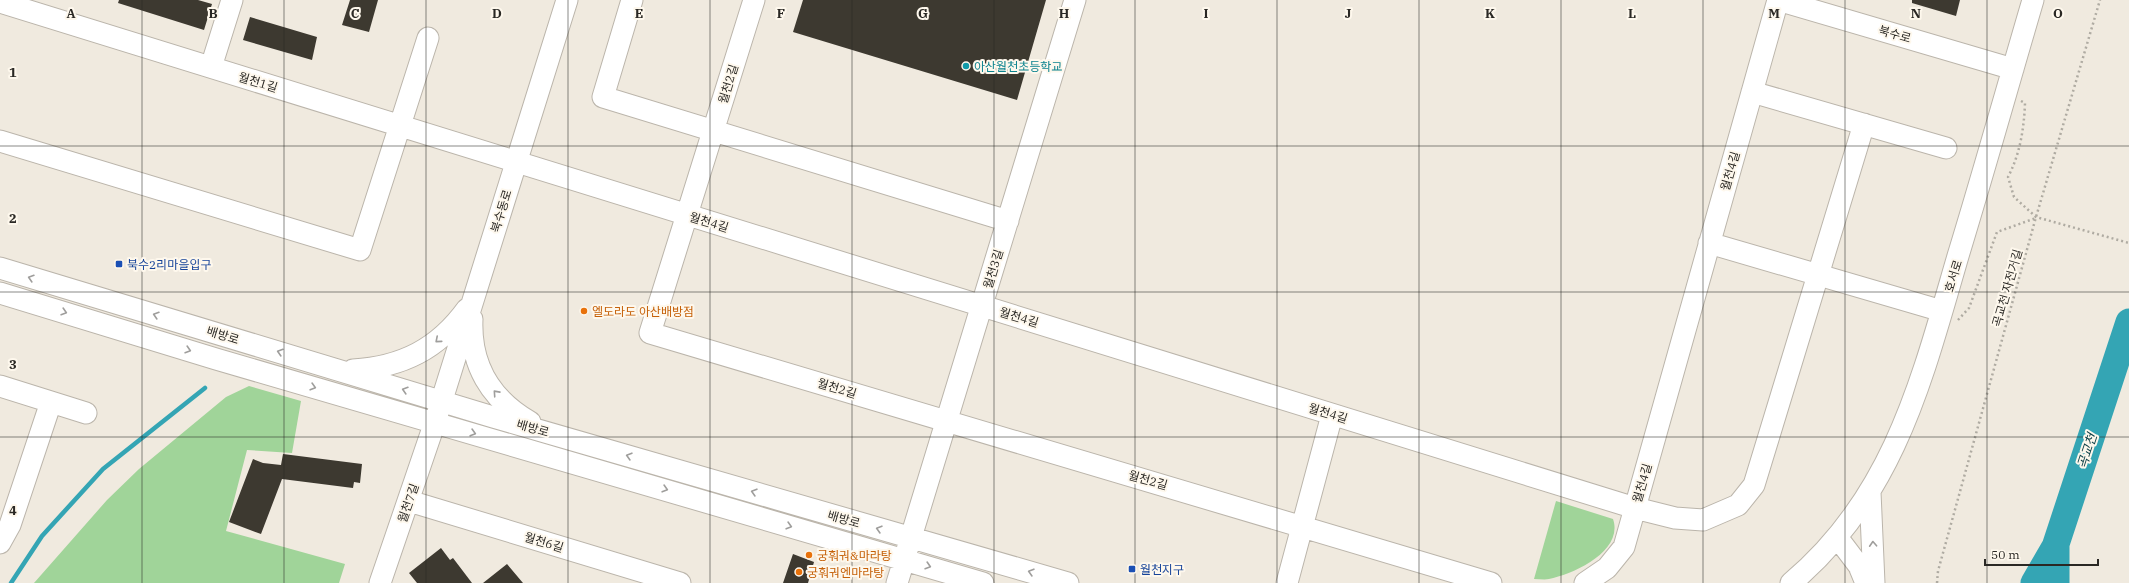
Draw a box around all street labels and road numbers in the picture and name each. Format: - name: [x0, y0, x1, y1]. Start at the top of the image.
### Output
- street label: 북수로: [1877, 22, 1913, 46]
- street label: 월천2길: [715, 63, 741, 105]
- street label: 월천1길: [237, 69, 279, 95]
- street label: 월천4길: [1717, 150, 1743, 192]
- street label: 북수동로: [487, 188, 515, 234]
- street label: 월천4길: [688, 209, 730, 235]
- street label: 곡교천 자전거길: [1989, 247, 2025, 329]
- street label: 월천3길: [980, 248, 1006, 290]
- street label: 호서로: [1941, 258, 1965, 294]
- street label: 월천4길: [998, 304, 1040, 330]
- street label: 배방로: [205, 323, 241, 347]
- street label: 월천2길: [816, 375, 858, 401]
- street label: 월천4길: [1307, 400, 1349, 426]
- street label: 배방로: [515, 416, 551, 440]
- street label: 월천4길: [1629, 462, 1655, 504]
- street label: 월천2길: [1127, 467, 1169, 493]
- street label: 월천7길: [394, 481, 422, 525]
- street label: 배방로: [826, 507, 862, 531]
- street label: 월천6길: [523, 529, 565, 555]

